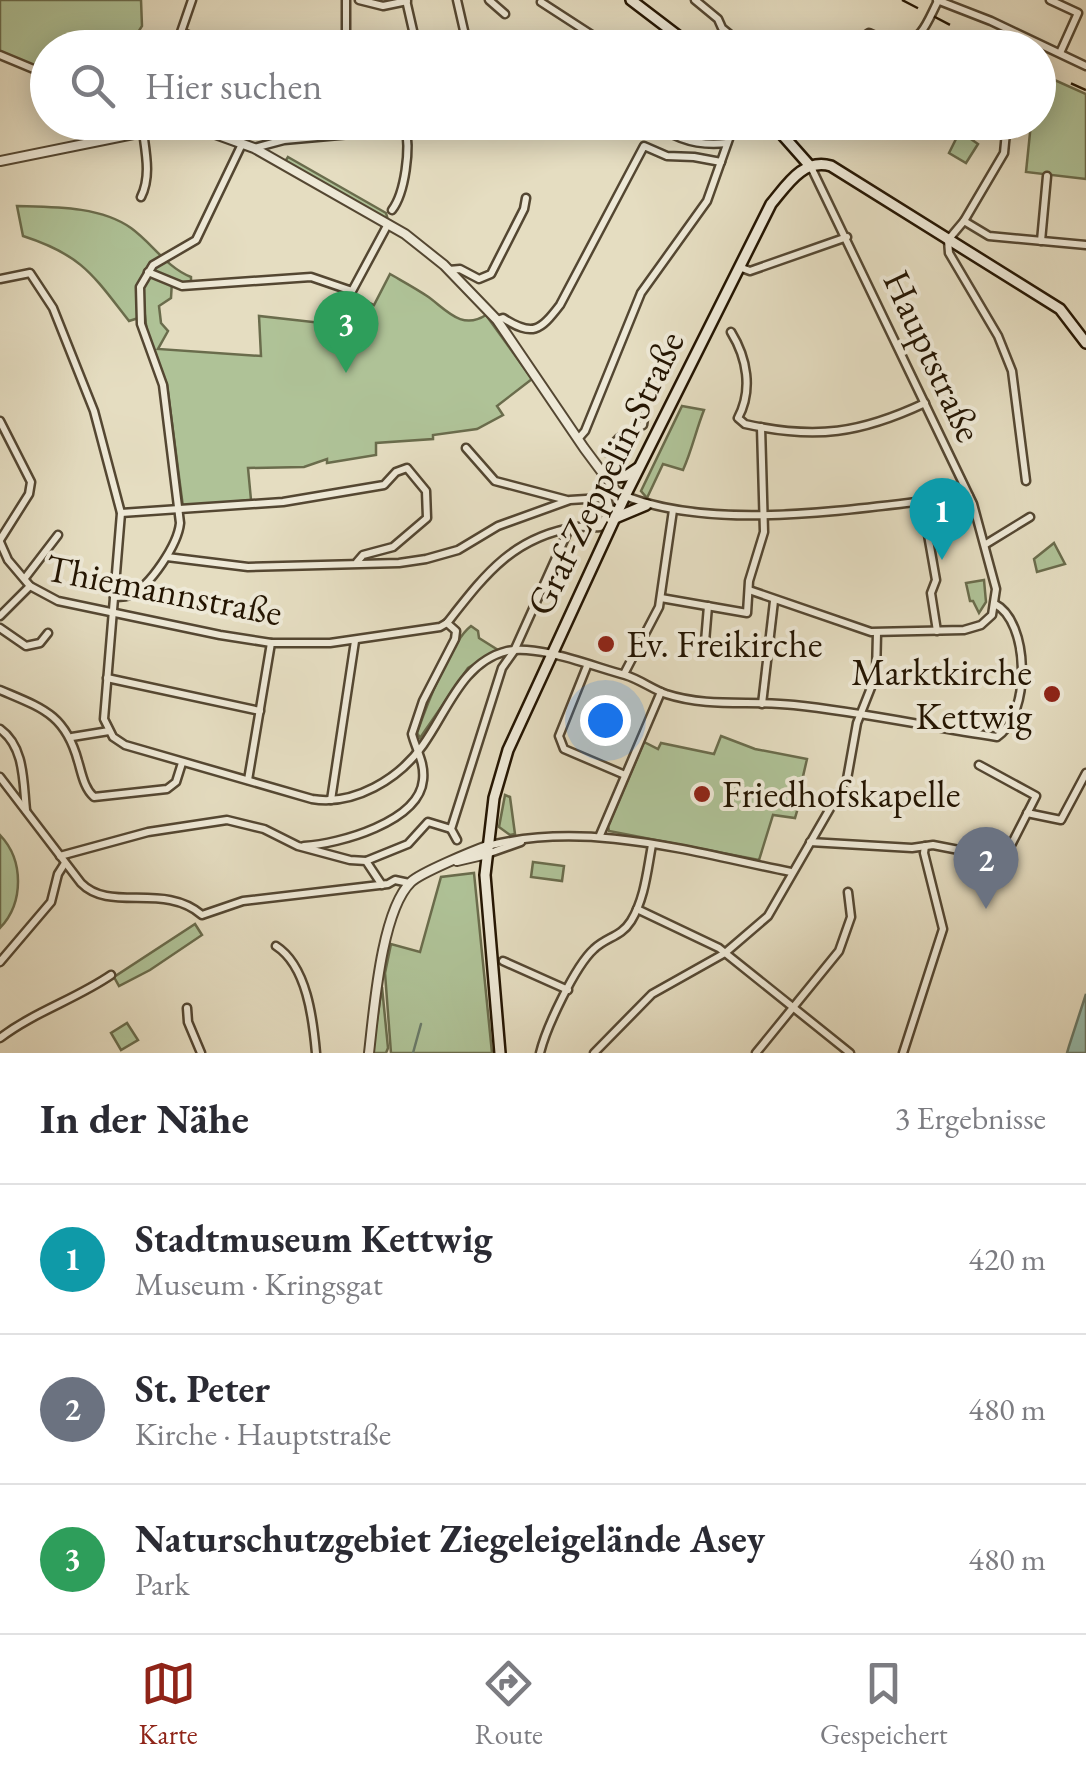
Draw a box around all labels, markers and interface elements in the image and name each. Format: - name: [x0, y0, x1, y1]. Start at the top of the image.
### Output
- search box: [30, 30, 1056, 140]
- icon: search: [65, 58, 120, 113]
- text: Hier suchen: [145, 61, 322, 110]
- street label: Hauptstraße: [872, 262, 994, 449]
- pin: 3: [314, 290, 378, 373]
- street label: Graf-Zeppelin-Straße: [514, 323, 695, 623]
- pin: 1: [910, 478, 974, 560]
- street label: Thiemannstraße: [42, 543, 287, 636]
- place label: Ev. Freikirche: [626, 619, 823, 668]
- marker: Ev. Freikirche: [595, 633, 617, 655]
- place label: Marktkirche Kettwig: [851, 647, 1032, 740]
- marker: Marktkirche Kettwig: [1041, 683, 1063, 705]
- your location: [580, 695, 631, 746]
- place label: Friedhofskapelle: [722, 769, 960, 818]
- marker: Friedhofskapelle: [691, 783, 713, 805]
- pin: 2: [954, 826, 1018, 909]
- text: In der Nähe: [40, 1091, 249, 1146]
- text: 3 Ergebnisse: [895, 1097, 1046, 1139]
- text: Stadtmuseum Kettwig: [135, 1214, 492, 1263]
- text: 1: [64, 1238, 81, 1280]
- text: 420 m: [969, 1238, 1046, 1280]
- text: Museum · Kringsgat: [135, 1263, 383, 1305]
- text: St. Peter: [135, 1364, 270, 1413]
- text: 2: [64, 1388, 81, 1430]
- text: 480 m: [969, 1388, 1046, 1430]
- text: Kirche · Hauptstraße: [135, 1413, 391, 1455]
- text: Naturschutzgebiet Ziegeleigelände Asey: [135, 1514, 765, 1563]
- text: 3: [64, 1538, 81, 1580]
- text: 480 m: [969, 1538, 1046, 1580]
- text: Park: [135, 1563, 190, 1605]
- tab: Karte: [138, 1656, 198, 1752]
- tab: Route: [475, 1656, 543, 1752]
- tab: Gespeichert: [820, 1656, 948, 1752]

